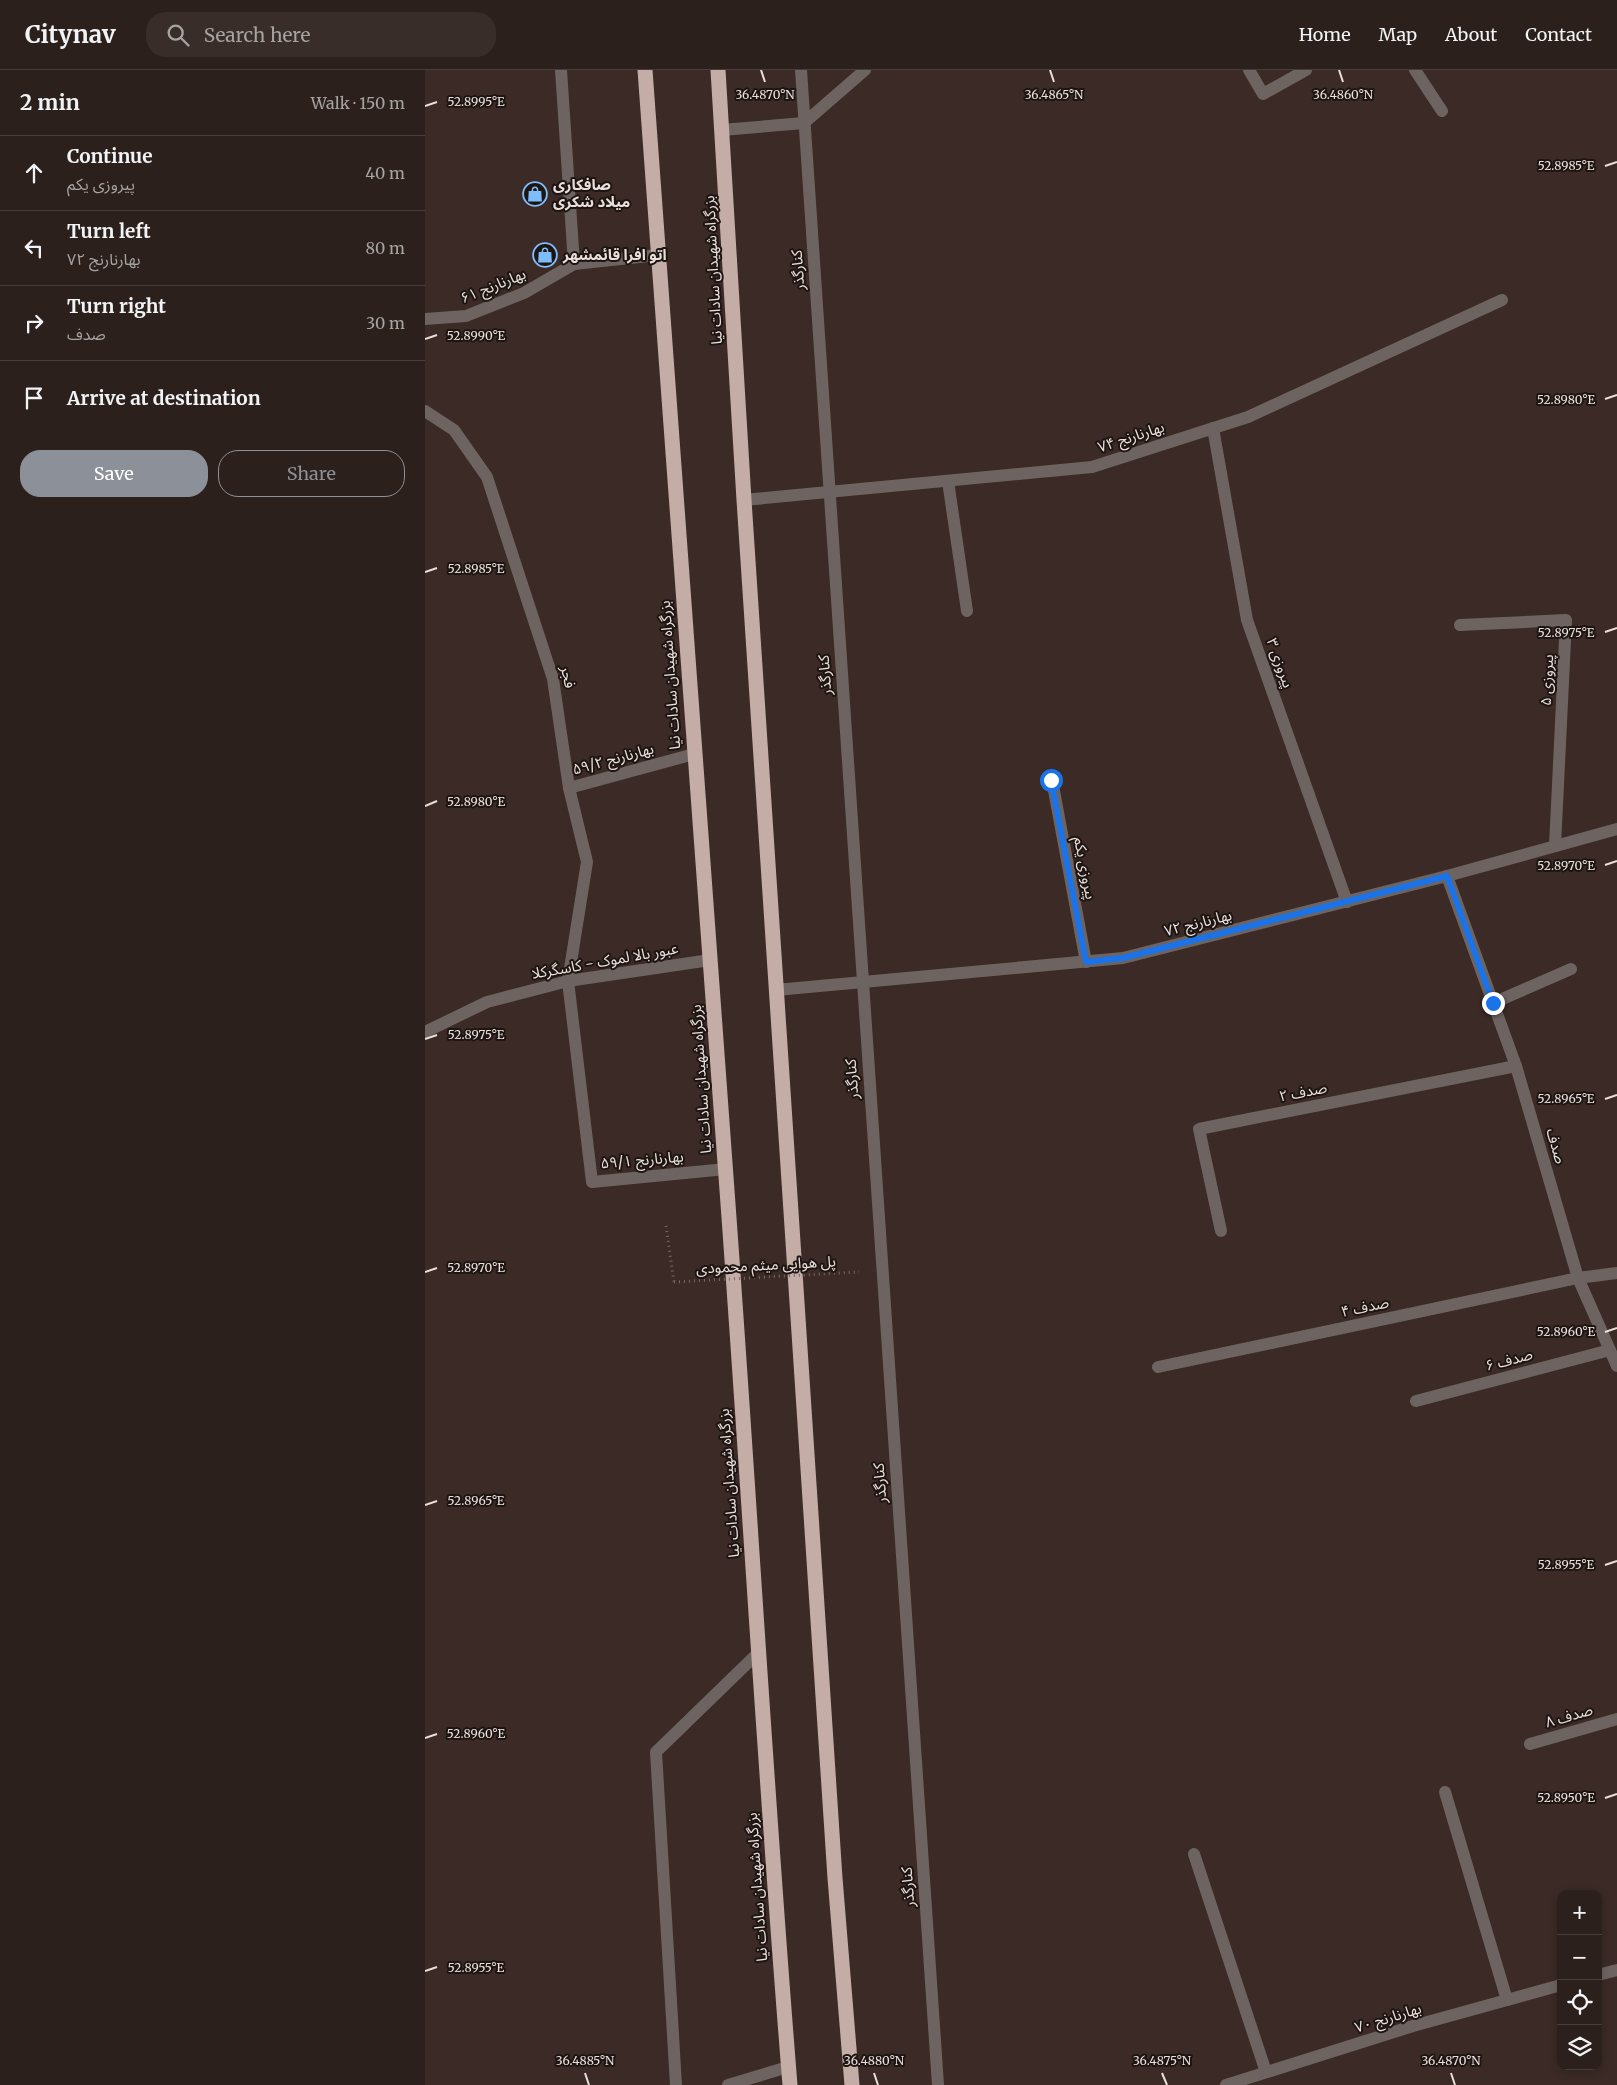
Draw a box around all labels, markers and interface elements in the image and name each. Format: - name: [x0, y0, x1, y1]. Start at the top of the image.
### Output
- search box: [146, 12, 496, 57]
- text: Citynav: [25, 19, 116, 50]
- icon: search: [164, 21, 192, 49]
- text: Search here: [204, 23, 310, 47]
- text: Home: [1299, 23, 1351, 46]
- text: Map: [1379, 23, 1417, 46]
- text: About: [1445, 23, 1497, 46]
- text: Contact: [1525, 23, 1592, 46]
- text: 36.4870°N: [735, 87, 795, 102]
- text: 36.4865°N: [1025, 87, 1084, 102]
- text: 36.4860°N: [1313, 87, 1374, 102]
- text: 2 min: [20, 89, 80, 116]
- text: Walk · 150 m: [311, 93, 405, 113]
- text: 52.8995°E: [447, 94, 505, 109]
- text: Continue: [67, 144, 153, 168]
- text: 52.8985°E: [1538, 158, 1595, 173]
- icon: ahead: [20, 159, 48, 187]
- text: 40 m: [365, 163, 405, 183]
- text: پیروزی یکم: [67, 174, 135, 194]
- place label: صافکاری میلاد شکری: [553, 175, 630, 211]
- shop icon: صافکاری میلاد شکری: [522, 181, 548, 207]
- street label: بزرگراه شهیدان سادات نیا: [699, 195, 726, 345]
- text: Turn left: [67, 219, 151, 243]
- icon: left: [20, 234, 48, 262]
- text: 80 m: [366, 238, 405, 258]
- shop icon: اتو افرا قائمشهر: [532, 242, 558, 268]
- place label: اتو افرا قائمشهر: [562, 245, 667, 264]
- street label: کنارگذر: [787, 248, 808, 292]
- text: بهارنارنج ۷۲: [67, 249, 141, 269]
- street label: بهارنارنج ۶۱: [457, 264, 529, 310]
- text: Turn right: [67, 294, 166, 318]
- icon: right: [20, 309, 48, 337]
- text: 30 m: [366, 313, 405, 333]
- text: صدف: [67, 324, 106, 344]
- text: 52.8990°E: [447, 328, 506, 343]
- icon: arrive: [20, 384, 48, 412]
- text: Arrive at destination: [67, 386, 261, 410]
- text: 52.8980°E: [1537, 392, 1595, 407]
- street label: بهارنارنج ۷۴: [1095, 417, 1168, 459]
- button: Save: [20, 450, 208, 497]
- button: Share: [218, 450, 405, 497]
- text: 52.8985°E: [448, 561, 505, 576]
- street label: بزرگراه شهیدان سادات نیا: [655, 600, 684, 750]
- text: 52.8975°E: [1538, 625, 1595, 640]
- street label: پیروزی ۳: [1262, 635, 1298, 691]
- street label: کنارگذر: [814, 653, 835, 697]
- street label: پیروزی ۵: [1536, 654, 1558, 706]
- street label: فجر: [557, 663, 580, 690]
- street label: بهارنارنج ۵۹/۲: [570, 739, 656, 781]
- route start: [1040, 769, 1063, 792]
- text: 52.8980°E: [447, 794, 505, 809]
- street label: پیروزی یکم: [1068, 835, 1101, 901]
- text: 52.8970°E: [1537, 858, 1595, 873]
- street label: بهارنارنج ۷۲: [1162, 905, 1234, 943]
- street label: عبور بالا لموک - کاسگرکلا: [530, 938, 680, 983]
- route end: [1482, 992, 1505, 1015]
- street label: بزرگراه شهیدان سادات نیا: [686, 1004, 715, 1154]
- text: 52.8975°E: [448, 1027, 505, 1042]
- street label: کنارگذر: [841, 1057, 862, 1101]
- street label: صدف ۲: [1277, 1078, 1328, 1105]
- text: 52.8965°E: [1538, 1091, 1595, 1106]
- street label: صدف: [1542, 1126, 1571, 1166]
- street label: بهارنارنج ۵۹/۱: [600, 1146, 685, 1176]
- street label: پل هوایی میثم محمودی: [696, 1251, 837, 1280]
- text: 52.8970°E: [447, 1260, 505, 1275]
- street label: صدف ۴: [1339, 1292, 1391, 1321]
- text: 52.8960°E: [1537, 1324, 1596, 1339]
- street label: صدف ۶: [1483, 1344, 1535, 1375]
- street label: بزرگراه شهیدان سادات نیا: [714, 1408, 743, 1558]
- street label: کنارگذر: [869, 1461, 890, 1505]
- text: 52.8965°E: [448, 1493, 505, 1508]
- text: 52.8955°E: [1538, 1557, 1595, 1572]
- street label: صدف ۸: [1543, 1700, 1595, 1731]
- text: 52.8960°E: [447, 1726, 506, 1741]
- text: 52.8950°E: [1537, 1790, 1595, 1805]
- street label: بزرگراه شهیدان سادات نیا: [742, 1812, 771, 1962]
- street label: کنارگذر: [897, 1865, 918, 1909]
- map controls: [1557, 1890, 1602, 2070]
- button: +: [1557, 1890, 1602, 1935]
- button: −: [1557, 1935, 1602, 1980]
- text: 52.8955°E: [448, 1960, 505, 1975]
- button: locate: [1557, 1980, 1602, 2025]
- street label: بهارنارنج ۷۰: [1352, 1998, 1425, 2040]
- button: layers: [1557, 2025, 1602, 2070]
- text: 36.4885°N: [556, 2053, 615, 2068]
- text: 36.4880°N: [844, 2053, 905, 2068]
- text: 36.4875°N: [1133, 2053, 1192, 2068]
- text: 36.4870°N: [1421, 2053, 1481, 2068]

